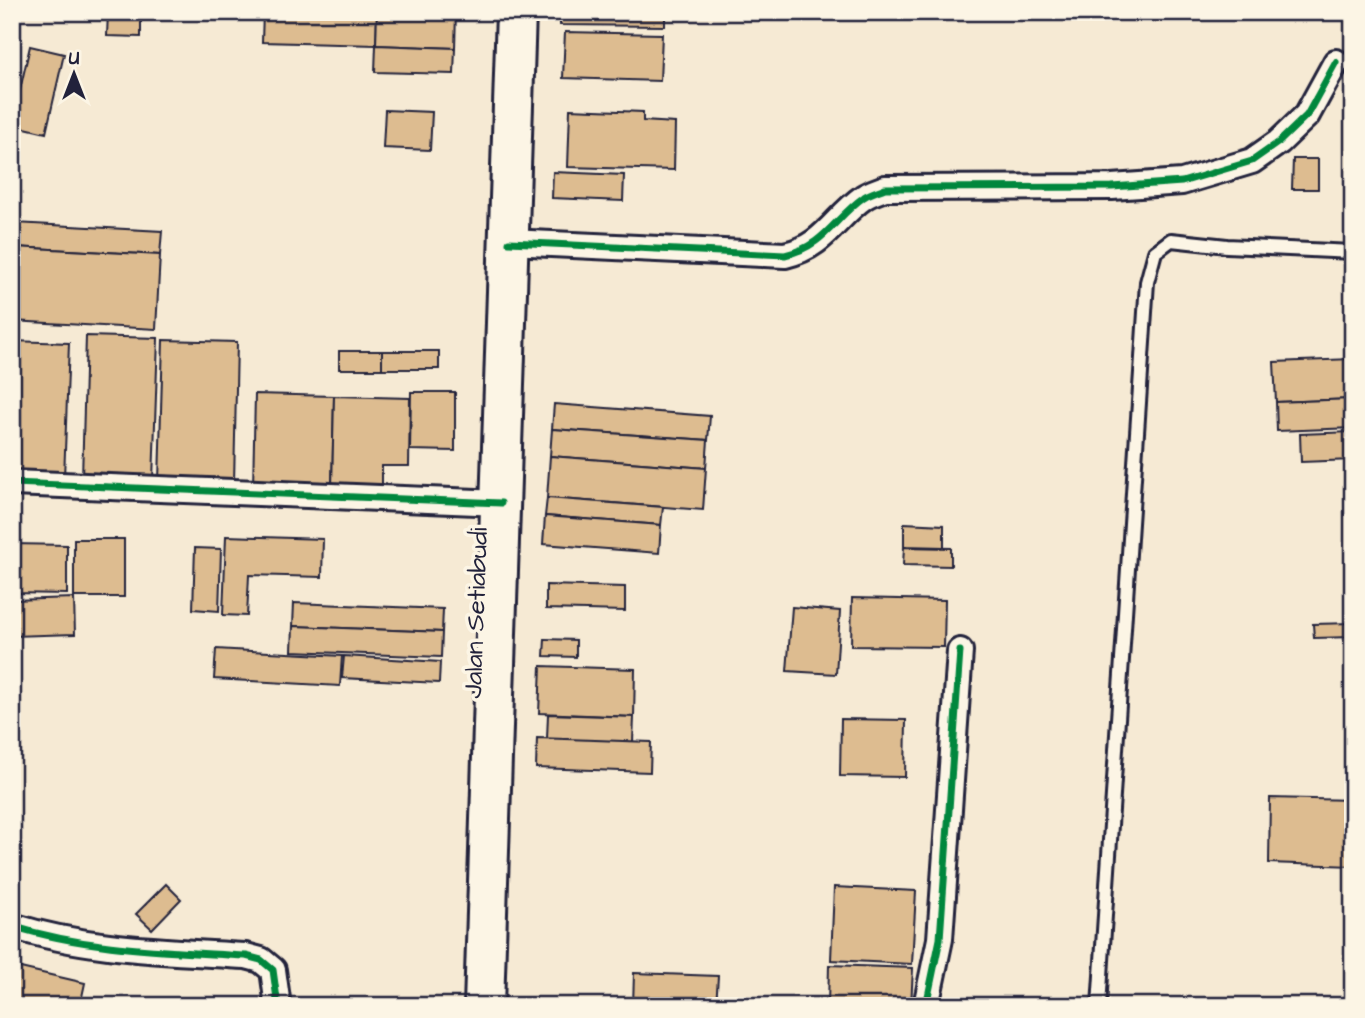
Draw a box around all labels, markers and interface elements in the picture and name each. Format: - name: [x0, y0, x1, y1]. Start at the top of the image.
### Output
- north arrow: [38, 38, 108, 108]
- text: U: [69, 45, 80, 72]
- street label: Jalan Setiabudi: [455, 527, 497, 699]

